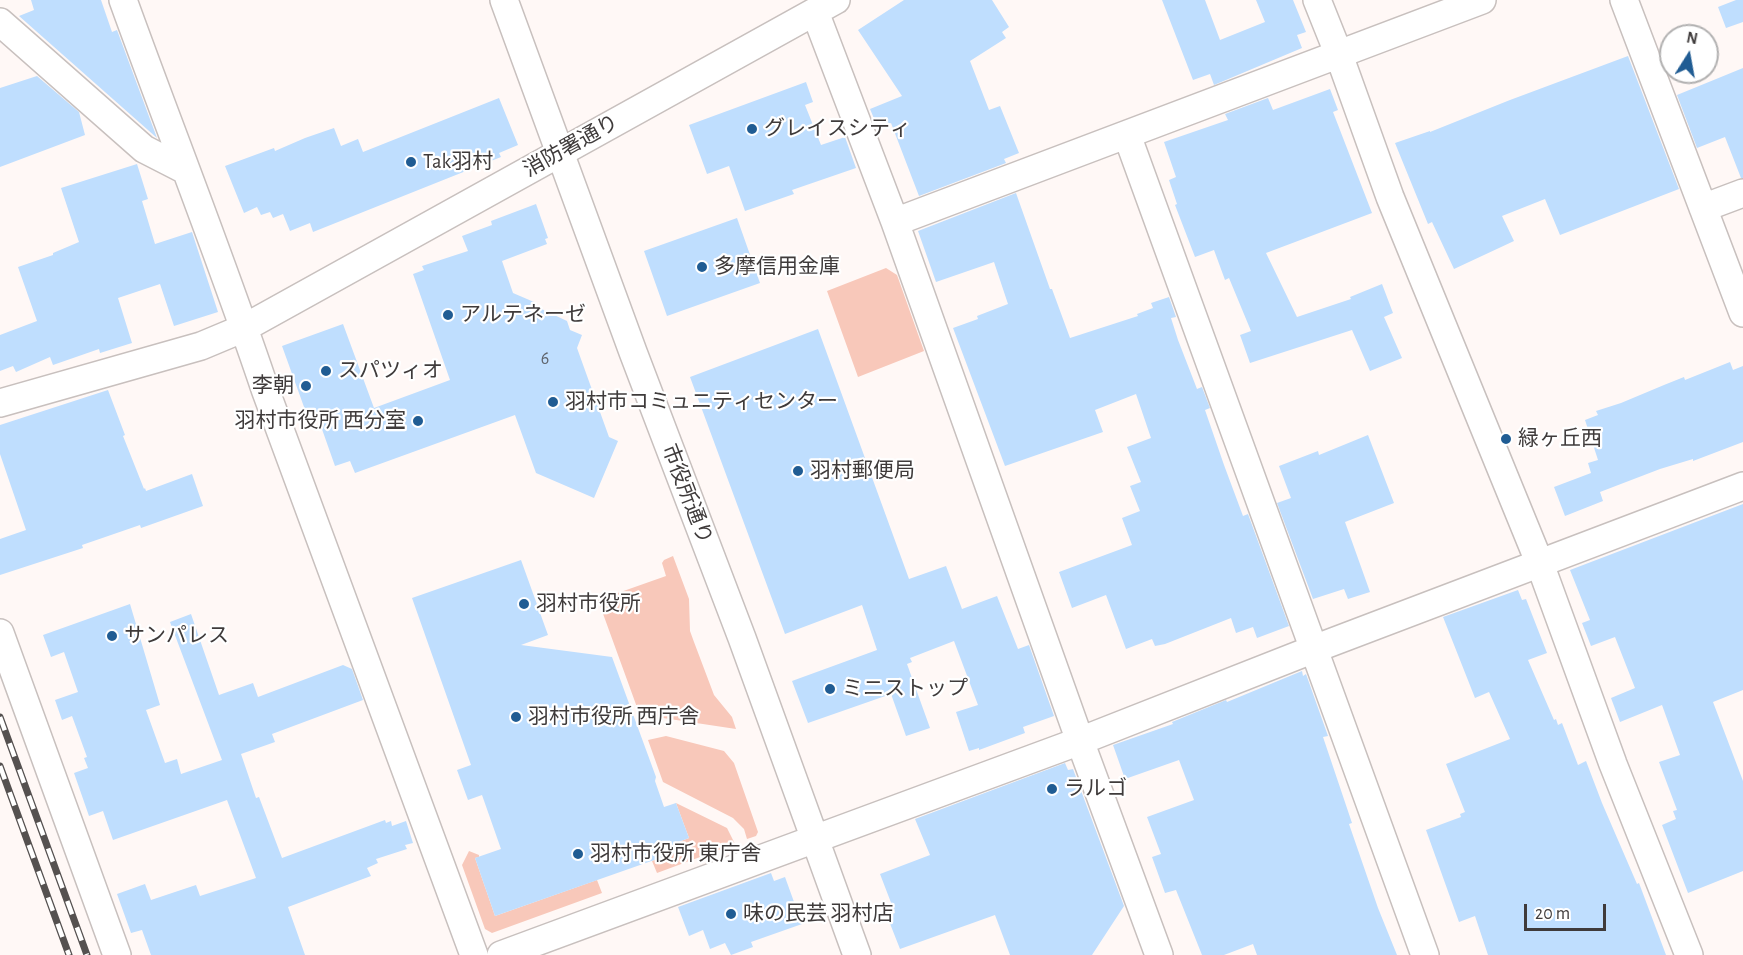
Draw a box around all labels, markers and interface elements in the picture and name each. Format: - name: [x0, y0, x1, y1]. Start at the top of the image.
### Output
- north arrow: [1659, 24, 1719, 84]
- text: N: [1685, 29, 1699, 47]
- street label: 消防署通り: [519, 110, 623, 182]
- place label: グレイスシティ: [764, 116, 911, 142]
- marker: グレイスシティ: [745, 122, 759, 136]
- place label: Tak羽村: [423, 149, 493, 175]
- marker: Tak羽村: [404, 155, 418, 169]
- place label: 多摩信用金庫: [714, 254, 840, 280]
- marker: 多摩信用金庫: [695, 260, 709, 274]
- place label: アルテネーゼ: [460, 302, 586, 328]
- marker: アルテネーゼ: [441, 308, 455, 322]
- house number: 6: [541, 348, 549, 370]
- place label: スパツィオ: [338, 358, 443, 384]
- marker: スパツィオ: [319, 364, 333, 378]
- place label: 李朝: [252, 373, 294, 399]
- marker: 李朝: [299, 379, 313, 393]
- place label: 羽村市コミュニティセンター: [565, 389, 838, 415]
- marker: 羽村市コミュニティセンター: [546, 395, 560, 409]
- place label: 羽村市役所 西分室: [235, 408, 406, 434]
- marker: 羽村市役所 西分室: [411, 414, 425, 428]
- place label: 緑ヶ丘西: [1518, 426, 1602, 452]
- marker: 緑ヶ丘西: [1499, 432, 1513, 446]
- street label: 市役所通り: [656, 440, 718, 548]
- place label: 羽村郵便局: [810, 458, 915, 484]
- marker: 羽村郵便局: [791, 464, 805, 478]
- place label: 羽村市役所: [536, 591, 641, 617]
- marker: 羽村市役所: [517, 597, 531, 611]
- place label: サンパレス: [124, 623, 229, 649]
- marker: サンパレス: [105, 629, 119, 643]
- place label: ミニストップ: [842, 676, 968, 702]
- marker: ミニストップ: [823, 682, 837, 696]
- place label: 羽村市役所 西庁舎: [528, 704, 699, 730]
- marker: 羽村市役所 西庁舎: [509, 710, 523, 724]
- place label: ラルゴ: [1064, 776, 1127, 802]
- marker: ラルゴ: [1045, 782, 1059, 796]
- place label: 羽村市役所 東庁舎: [590, 841, 761, 867]
- marker: 羽村市役所 東庁舎: [571, 847, 585, 861]
- scale bar: [1527, 892, 1610, 930]
- place label: 味の民芸 羽村店: [743, 901, 893, 927]
- text: 20 m: [1535, 905, 1570, 923]
- marker: 味の民芸 羽村店: [724, 907, 738, 921]

